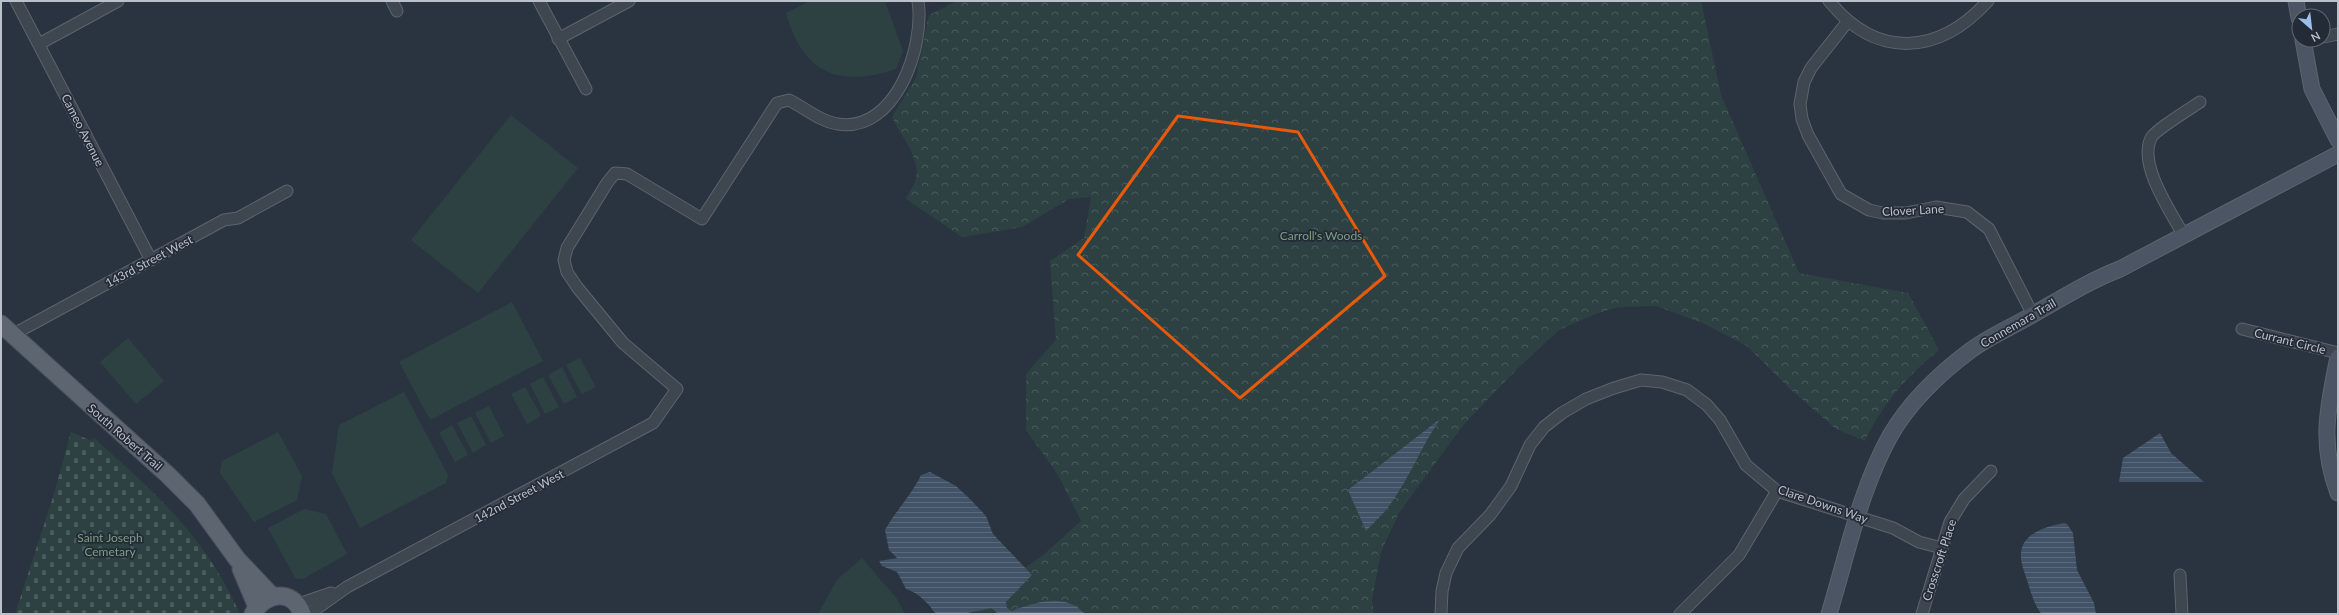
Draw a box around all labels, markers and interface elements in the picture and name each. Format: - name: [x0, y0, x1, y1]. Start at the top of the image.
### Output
- north arrow: [2291, 8, 2331, 48]
- text: N: [2309, 30, 2323, 45]
- street label: Cameo Avenue: [58, 91, 108, 169]
- street label: Clover Lane: [1882, 201, 1944, 219]
- park label: Carroll's Woods: [1280, 228, 1362, 243]
- street label: 143rd Street West: [103, 231, 196, 290]
- street label: Connemara Trail: [1977, 295, 2059, 351]
- street label: Currant Circle: [2253, 325, 2327, 357]
- street label: South Robert Trail: [85, 400, 165, 474]
- street label: 142nd Street West: [472, 466, 567, 526]
- street label: Clare Downs Way: [1776, 482, 1871, 527]
- street label: Crosscroft Place: [1919, 517, 1959, 603]
- park label: Saint Joseph Cemetary: [77, 530, 143, 559]

